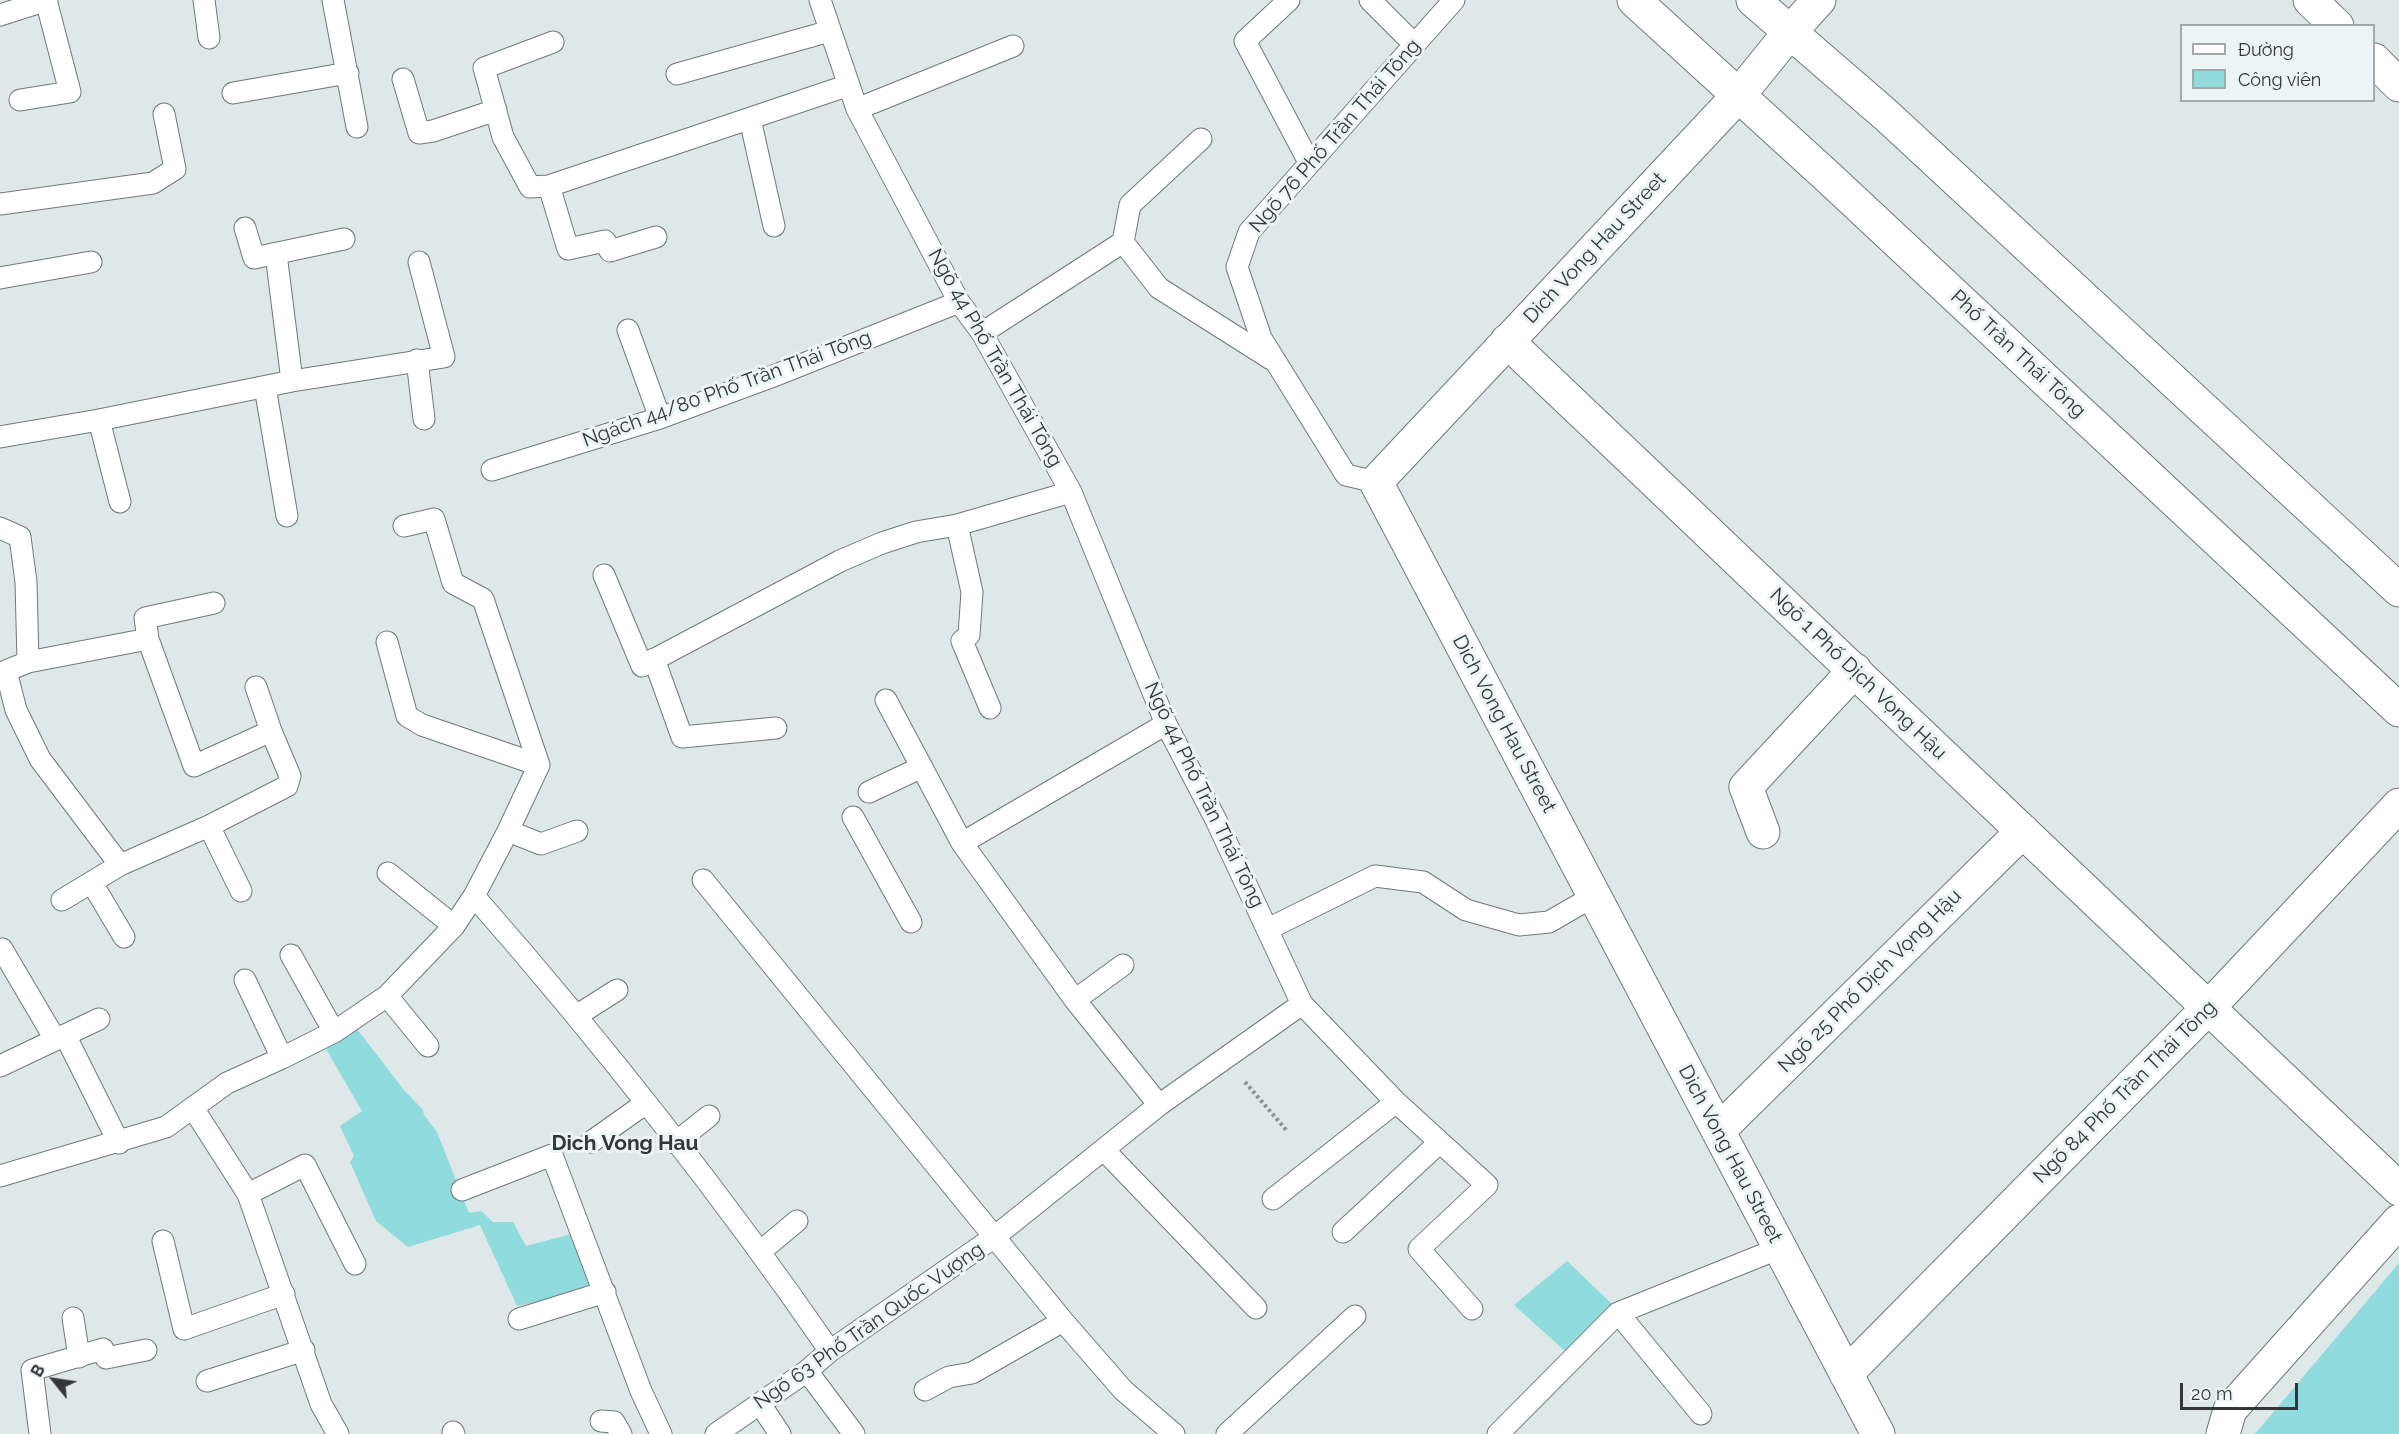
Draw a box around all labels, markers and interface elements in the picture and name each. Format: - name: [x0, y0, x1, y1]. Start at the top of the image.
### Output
- legend: [2180, 24, 2375, 102]
- street label: Ngõ 76 Phố Trần Thái Tông: [1244, 34, 1426, 238]
- text: Đường: [2238, 39, 2294, 60]
- text: Công viên: [2238, 69, 2321, 90]
- street label: Dich Vong Hau Street: [1519, 168, 1671, 328]
- street label: Ngõ 44 Phố Trần Thái Tông: [923, 245, 1067, 471]
- street label: Phố Trần Thái Tông: [1945, 285, 2091, 423]
- street label: Ngách 44/80 Phố Trần Thái Tông: [579, 325, 875, 453]
- street label: Ngõ 1 Phố Dịch Vọng Hậu: [1765, 583, 1951, 765]
- street label: Dich Vong Hau Street: [1447, 631, 1561, 817]
- street label: Ngõ 44 Phố Trần Thái Tông: [1139, 678, 1269, 912]
- street label: Ngõ 25 Phố Dịch Vọng Hậu: [1773, 884, 1967, 1078]
- street label: Ngõ 84 Phố Trần Thái Tông: [2029, 996, 2221, 1188]
- street label: Dich Vong Hau Street: [1673, 1061, 1787, 1247]
- district label: Dich Vong Hau: [552, 1131, 698, 1157]
- street label: Ngõ 63 Phố Trần Quốc Vượng: [750, 1237, 988, 1415]
- north arrow: [24, 1350, 84, 1410]
- text: B: [27, 1361, 49, 1380]
- scale bar: [2183, 1371, 2302, 1409]
- text: 20 m: [2191, 1383, 2233, 1404]

